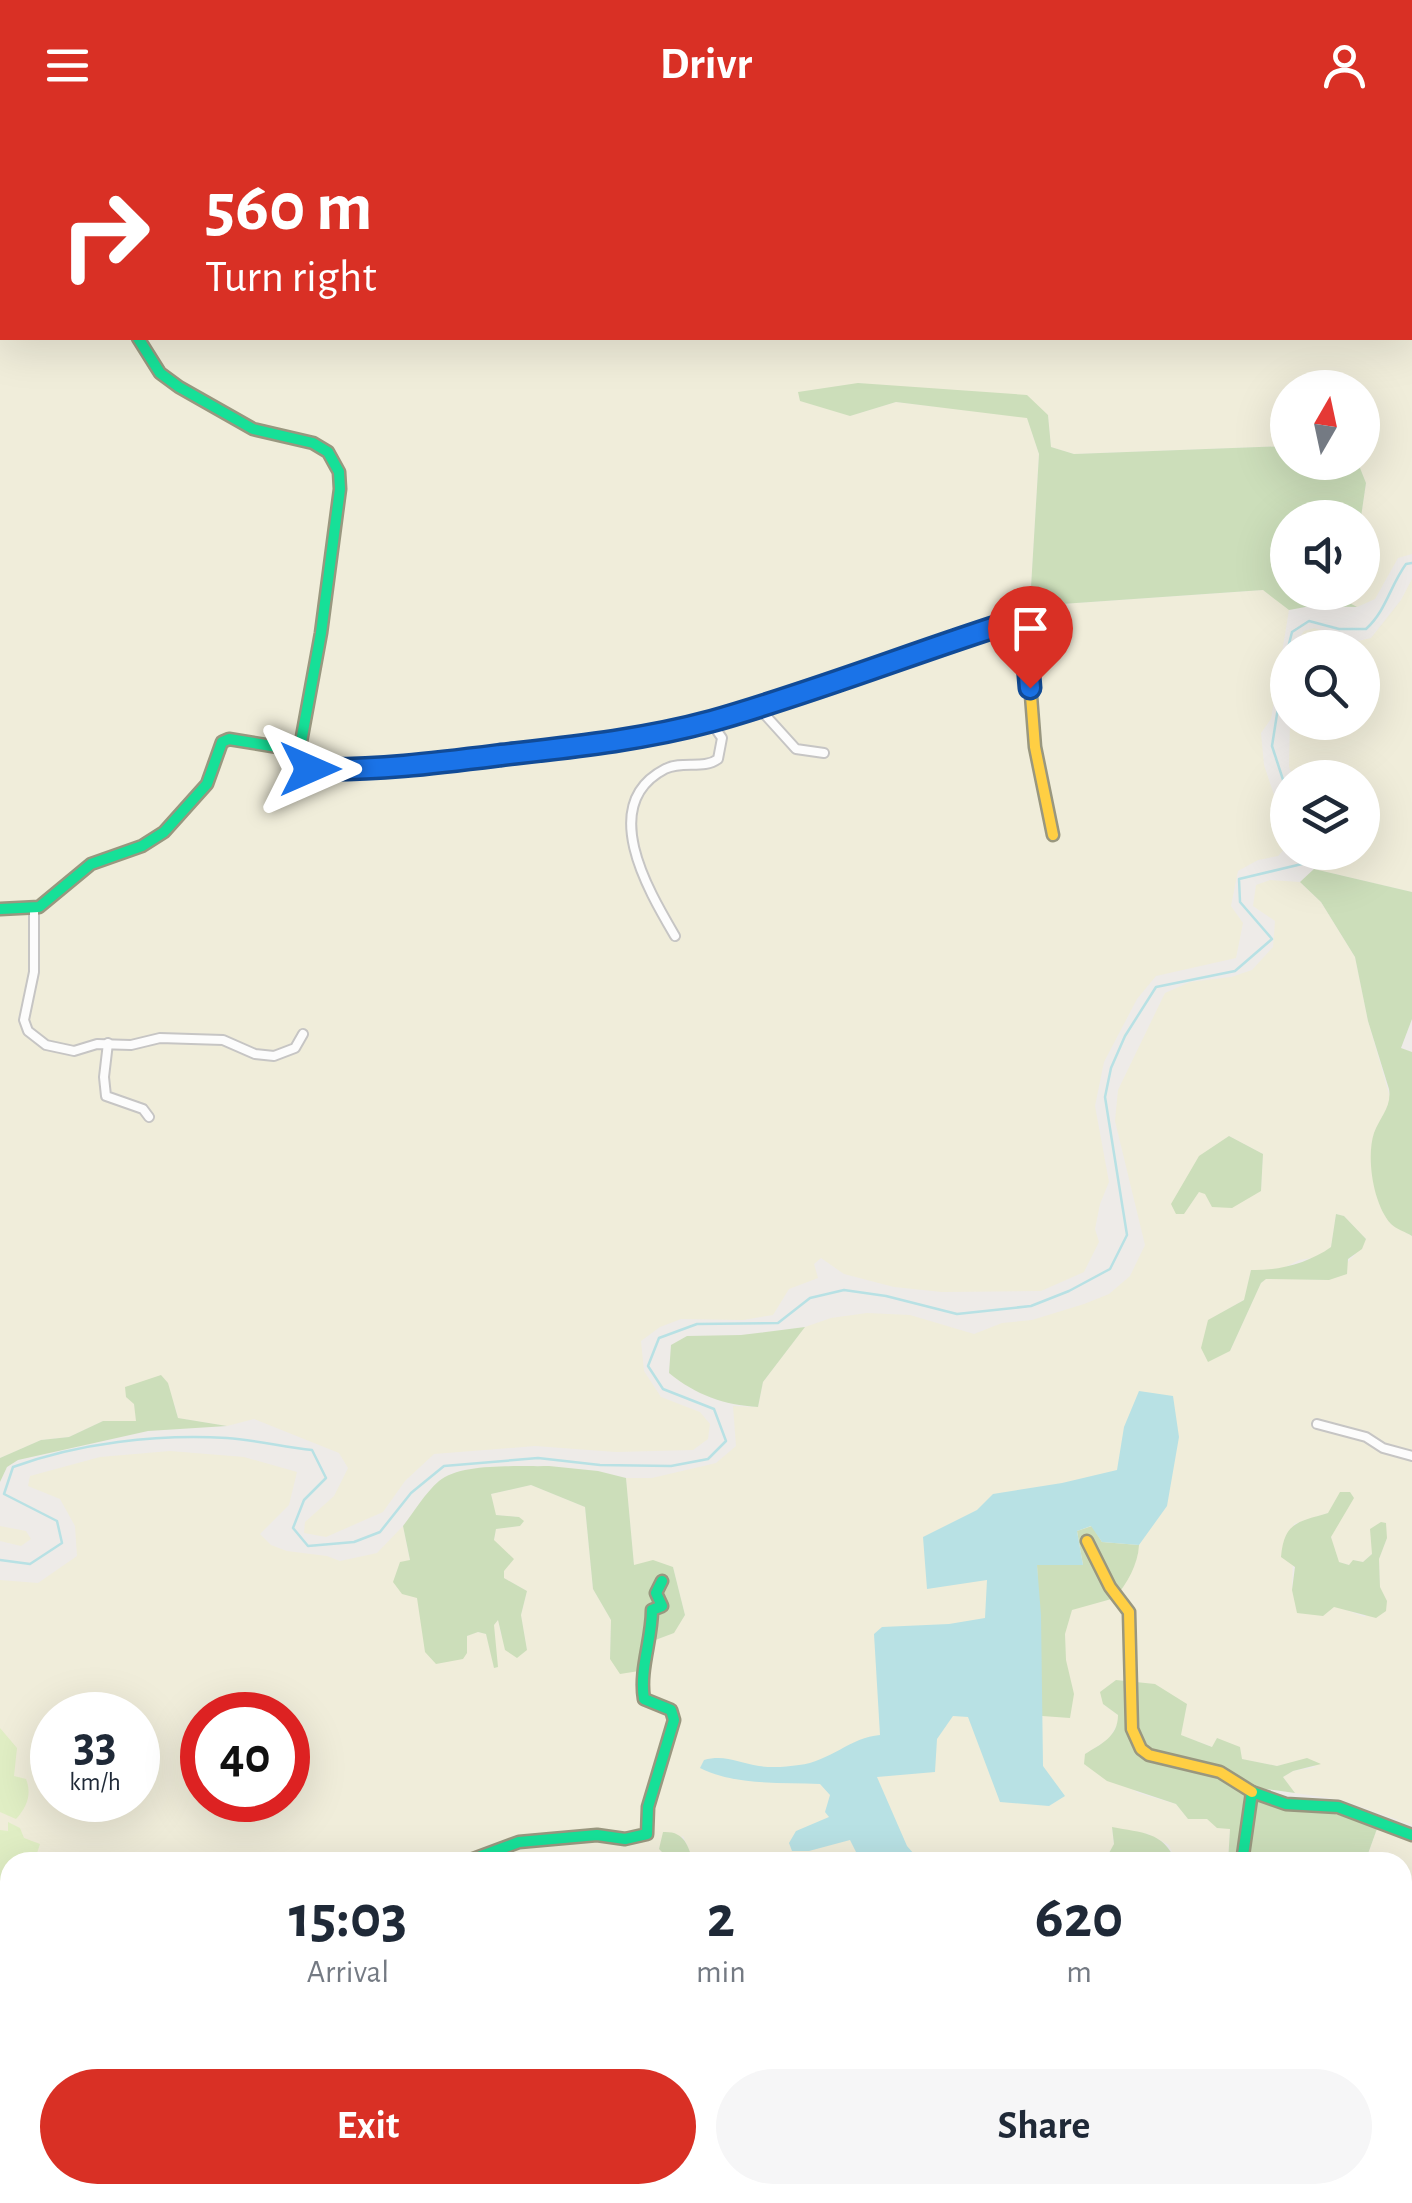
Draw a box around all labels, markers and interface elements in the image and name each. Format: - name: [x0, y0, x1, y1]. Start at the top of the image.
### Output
- icon: menu: [40, 38, 95, 93]
- icon: person: [1317, 38, 1372, 93]
- text: Drivr: [660, 42, 752, 87]
- icon: right: [40, 170, 170, 300]
- text: 560 m: [205, 173, 373, 243]
- text: Turn right: [205, 255, 377, 300]
- north arrow: [1270, 370, 1380, 480]
- map controls: [1270, 370, 1380, 870]
- button: sound: [1270, 500, 1380, 610]
- pin: [988, 586, 1073, 689]
- icon: arrive: [1003, 601, 1058, 656]
- button: search: [1270, 630, 1380, 740]
- position arrow: [258, 717, 362, 821]
- button: layers: [1270, 760, 1380, 870]
- speed limit sign: 40: [180, 1692, 310, 1822]
- text: 33: [73, 1720, 117, 1770]
- text: km/h: [69, 1770, 121, 1795]
- text: 15:03: [289, 1888, 407, 1948]
- text: 2: [707, 1888, 735, 1948]
- text: 620: [1035, 1888, 1123, 1948]
- text: Arrival: [307, 1956, 389, 1988]
- text: min: [696, 1956, 746, 1988]
- text: m: [1066, 1956, 1092, 1988]
- button: Exit: [40, 2069, 696, 2184]
- button: Share: [716, 2069, 1372, 2184]

